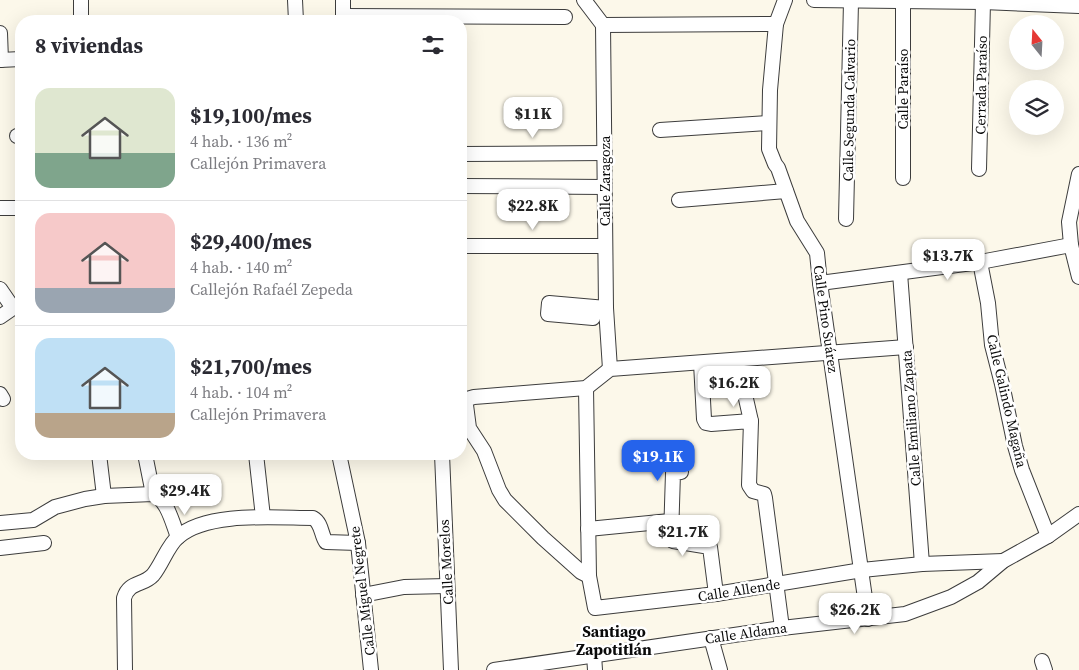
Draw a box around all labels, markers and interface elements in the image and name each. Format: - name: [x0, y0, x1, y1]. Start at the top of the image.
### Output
- north arrow: [1009, 15, 1064, 70]
- map controls: [1009, 15, 1064, 135]
- text: 8 viviendas: [35, 31, 143, 60]
- icon: filters: [419, 31, 447, 59]
- street label: Cerrada Paraíso: [970, 35, 992, 135]
- street label: Calle Segunda Calvario: [838, 38, 860, 182]
- street label: Calle Paraíso: [893, 48, 913, 129]
- button: layers: [1009, 80, 1064, 135]
- pin: $11K: [503, 96, 563, 139]
- text: $19,100/mes: [190, 101, 312, 130]
- text: $11K: [514, 102, 552, 124]
- icon: home: [75, 108, 135, 168]
- text: 4 hab. · 136 m²: [190, 130, 292, 152]
- street label: Calle Zaragoza: [595, 135, 615, 226]
- text: Callejón Primavera: [190, 152, 326, 174]
- pin: $22.8K: [492, 188, 574, 231]
- text: $22.8K: [508, 194, 558, 216]
- text: $29,400/mes: [190, 227, 312, 256]
- icon: home: [75, 233, 135, 293]
- pin: $13.7K: [907, 238, 989, 281]
- text: $13.7K: [923, 244, 973, 266]
- text: 4 hab. · 140 m²: [190, 256, 292, 278]
- street label: Calle Pino Suárez: [809, 264, 844, 375]
- text: Callejón Rafaél Zepeda: [190, 278, 353, 300]
- street label: Calle Galindo Magaña: [982, 332, 1032, 470]
- street label: Calle Emiliano Zapata: [896, 348, 926, 487]
- text: $21,700/mes: [190, 352, 312, 381]
- icon: home: [75, 358, 135, 418]
- pin: $16.2K: [693, 366, 775, 408]
- text: $16.2K: [709, 371, 759, 393]
- text: 4 hab. · 104 m²: [190, 381, 292, 403]
- text: Callejón Primavera: [190, 403, 326, 425]
- pin: $19.1K: [617, 440, 699, 482]
- text: $19.1K: [633, 445, 683, 467]
- pin: $29.4K: [144, 474, 226, 516]
- text: $29.4K: [160, 479, 210, 501]
- pin: $21.7K: [642, 514, 724, 557]
- street label: Calle Morelos: [434, 519, 458, 605]
- text: $21.7K: [658, 520, 708, 542]
- street label: Calle Miguel Negrete: [344, 525, 380, 657]
- street label: Calle Allende: [696, 574, 782, 606]
- pin: $26.2K: [814, 592, 896, 635]
- text: $26.2K: [830, 598, 880, 620]
- street label: Calle Aldama: [704, 617, 789, 649]
- district label: Santiago Zapotitlán: [576, 620, 652, 660]

